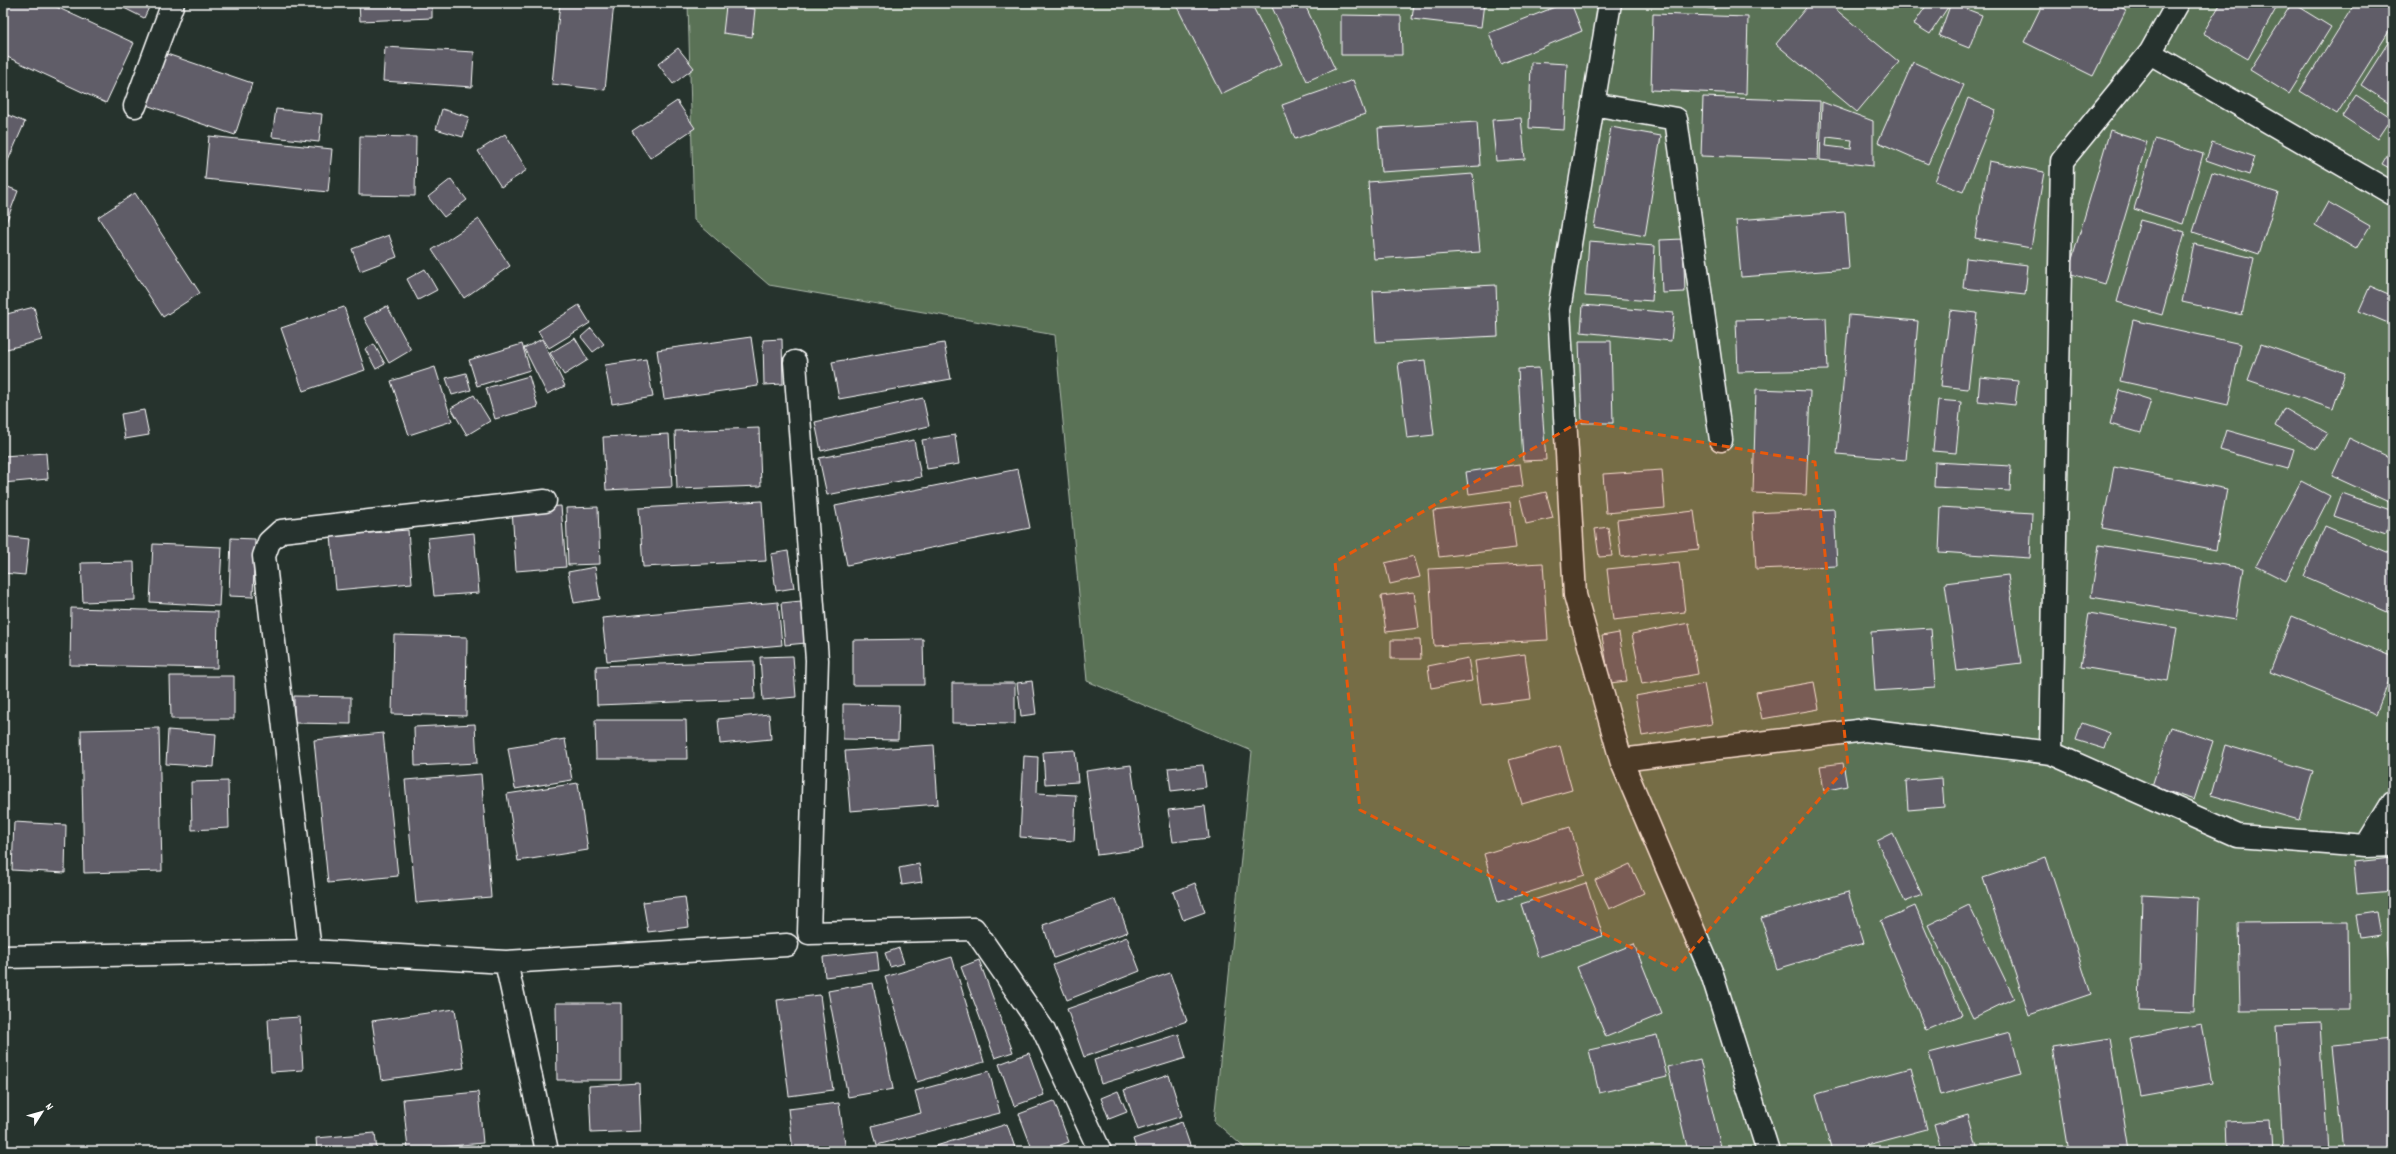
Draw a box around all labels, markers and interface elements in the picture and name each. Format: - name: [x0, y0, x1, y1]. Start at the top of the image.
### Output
- north arrow: [22, 1092, 62, 1132]
- text: N: [40, 1100, 57, 1115]

